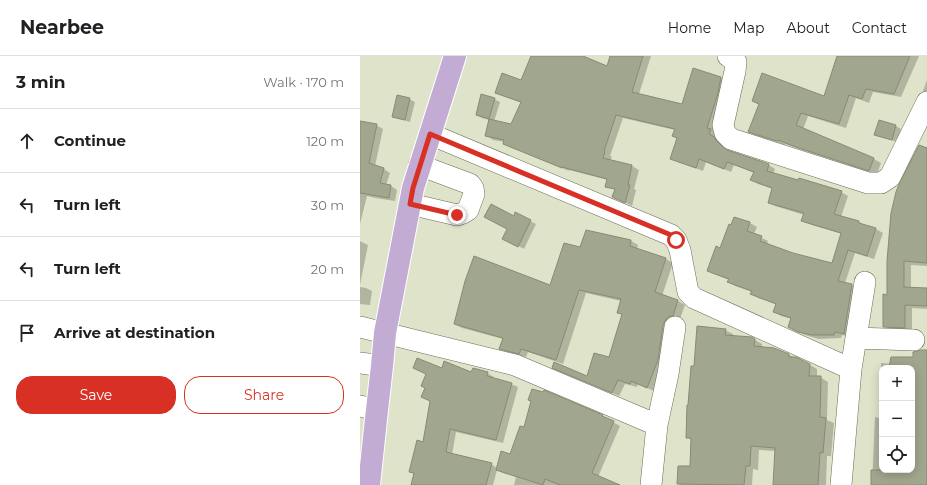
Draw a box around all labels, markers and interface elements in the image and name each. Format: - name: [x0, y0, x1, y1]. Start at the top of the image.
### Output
- text: Nearbee: [20, 16, 104, 39]
- text: Home: [668, 19, 711, 37]
- text: Map: [733, 19, 764, 37]
- text: About: [786, 19, 830, 37]
- text: Contact: [852, 19, 907, 37]
- text: 3 min: [16, 72, 66, 92]
- text: Walk · 170 m: [263, 74, 344, 90]
- icon: ahead: [16, 130, 38, 152]
- text: Continue: [54, 131, 126, 150]
- text: 120 m: [306, 133, 344, 149]
- icon: left: [16, 194, 38, 216]
- text: Turn left: [54, 195, 121, 214]
- text: 30 m: [311, 197, 344, 213]
- route end: [448, 206, 466, 224]
- route start: [667, 231, 685, 249]
- icon: left: [16, 258, 38, 280]
- text: Turn left: [54, 259, 121, 278]
- text: 20 m: [311, 261, 344, 277]
- icon: arrive: [16, 322, 38, 344]
- text: Arrive at destination: [54, 323, 215, 342]
- map controls: [879, 365, 915, 473]
- button: +: [879, 365, 915, 401]
- button: Save: [16, 376, 176, 414]
- button: Share: [184, 376, 344, 414]
- button: −: [879, 401, 915, 437]
- button: locate: [879, 437, 915, 473]

